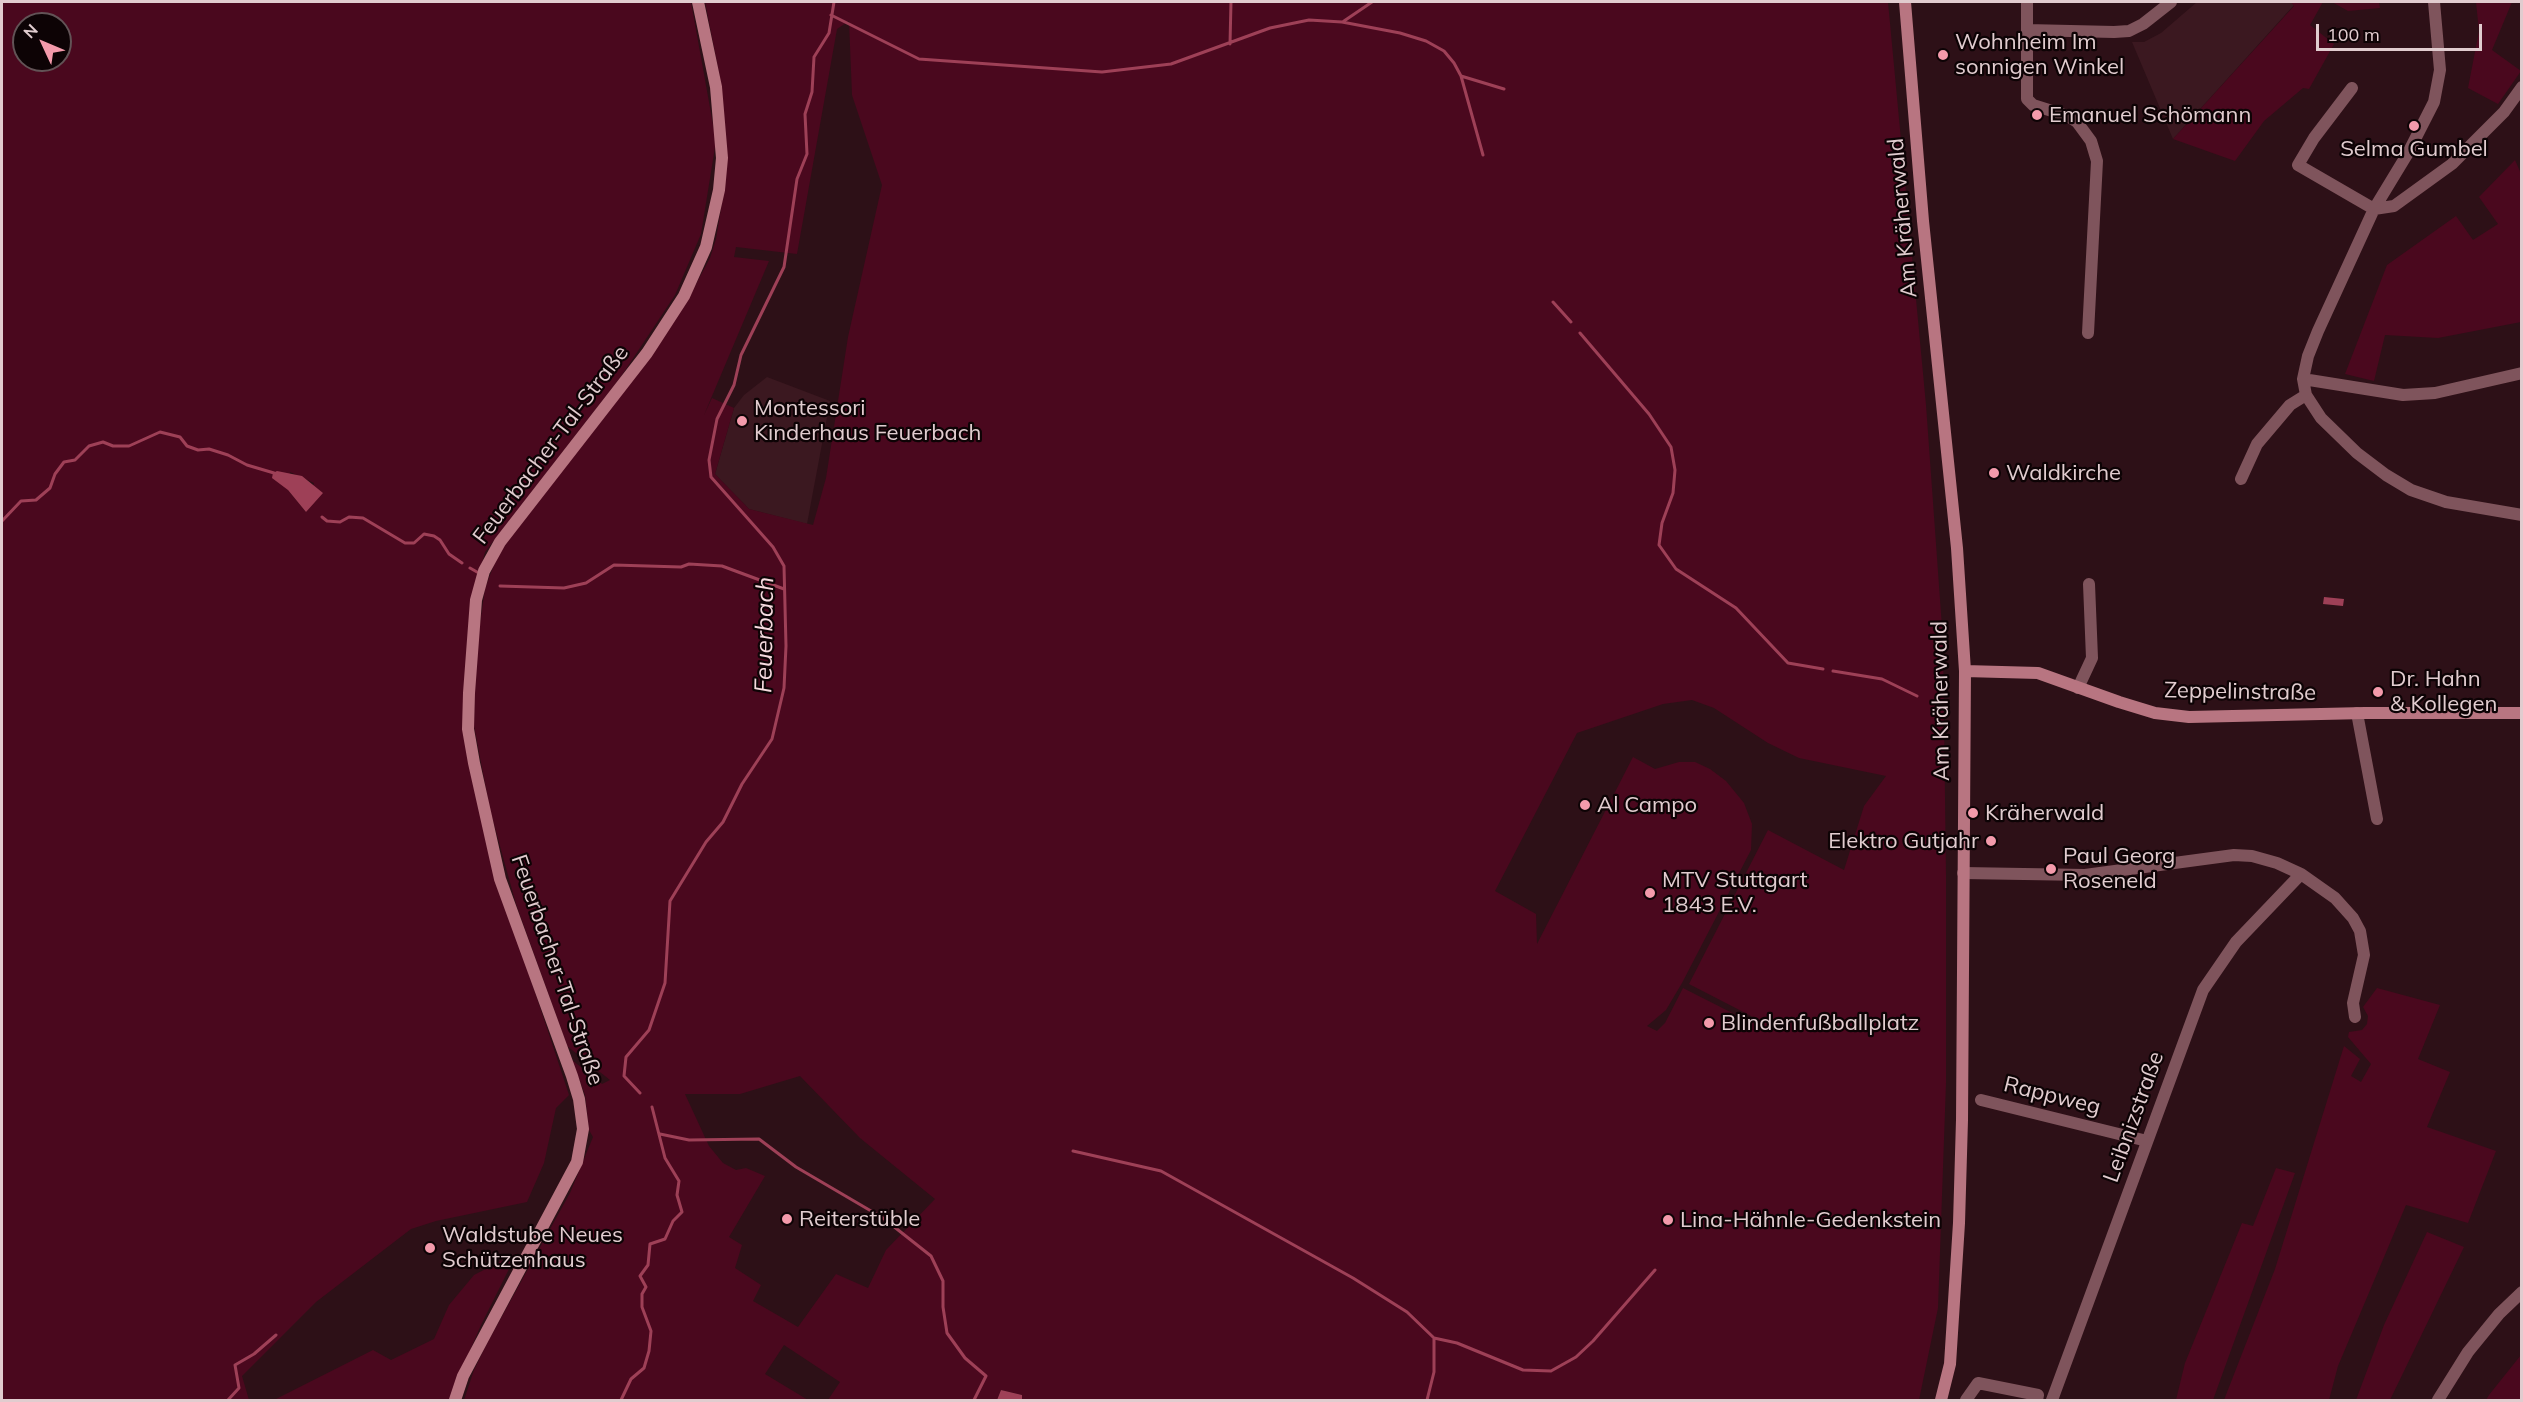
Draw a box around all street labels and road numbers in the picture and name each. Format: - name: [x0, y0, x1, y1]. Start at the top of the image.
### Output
- street label: Am Kräherwald: [1883, 137, 1923, 299]
- street label: Feuerbacher-Tal-Straße: [468, 340, 634, 550]
- street label: Am Kräherwald: [1926, 621, 1956, 781]
- street label: Zeppelinstraße: [2164, 677, 2316, 707]
- street label: Feuerbacher-Tal-Straße: [505, 851, 609, 1089]
- street label: Leibnizstraße: [2098, 1048, 2170, 1186]
- street label: Rappweg: [2001, 1071, 2103, 1121]

